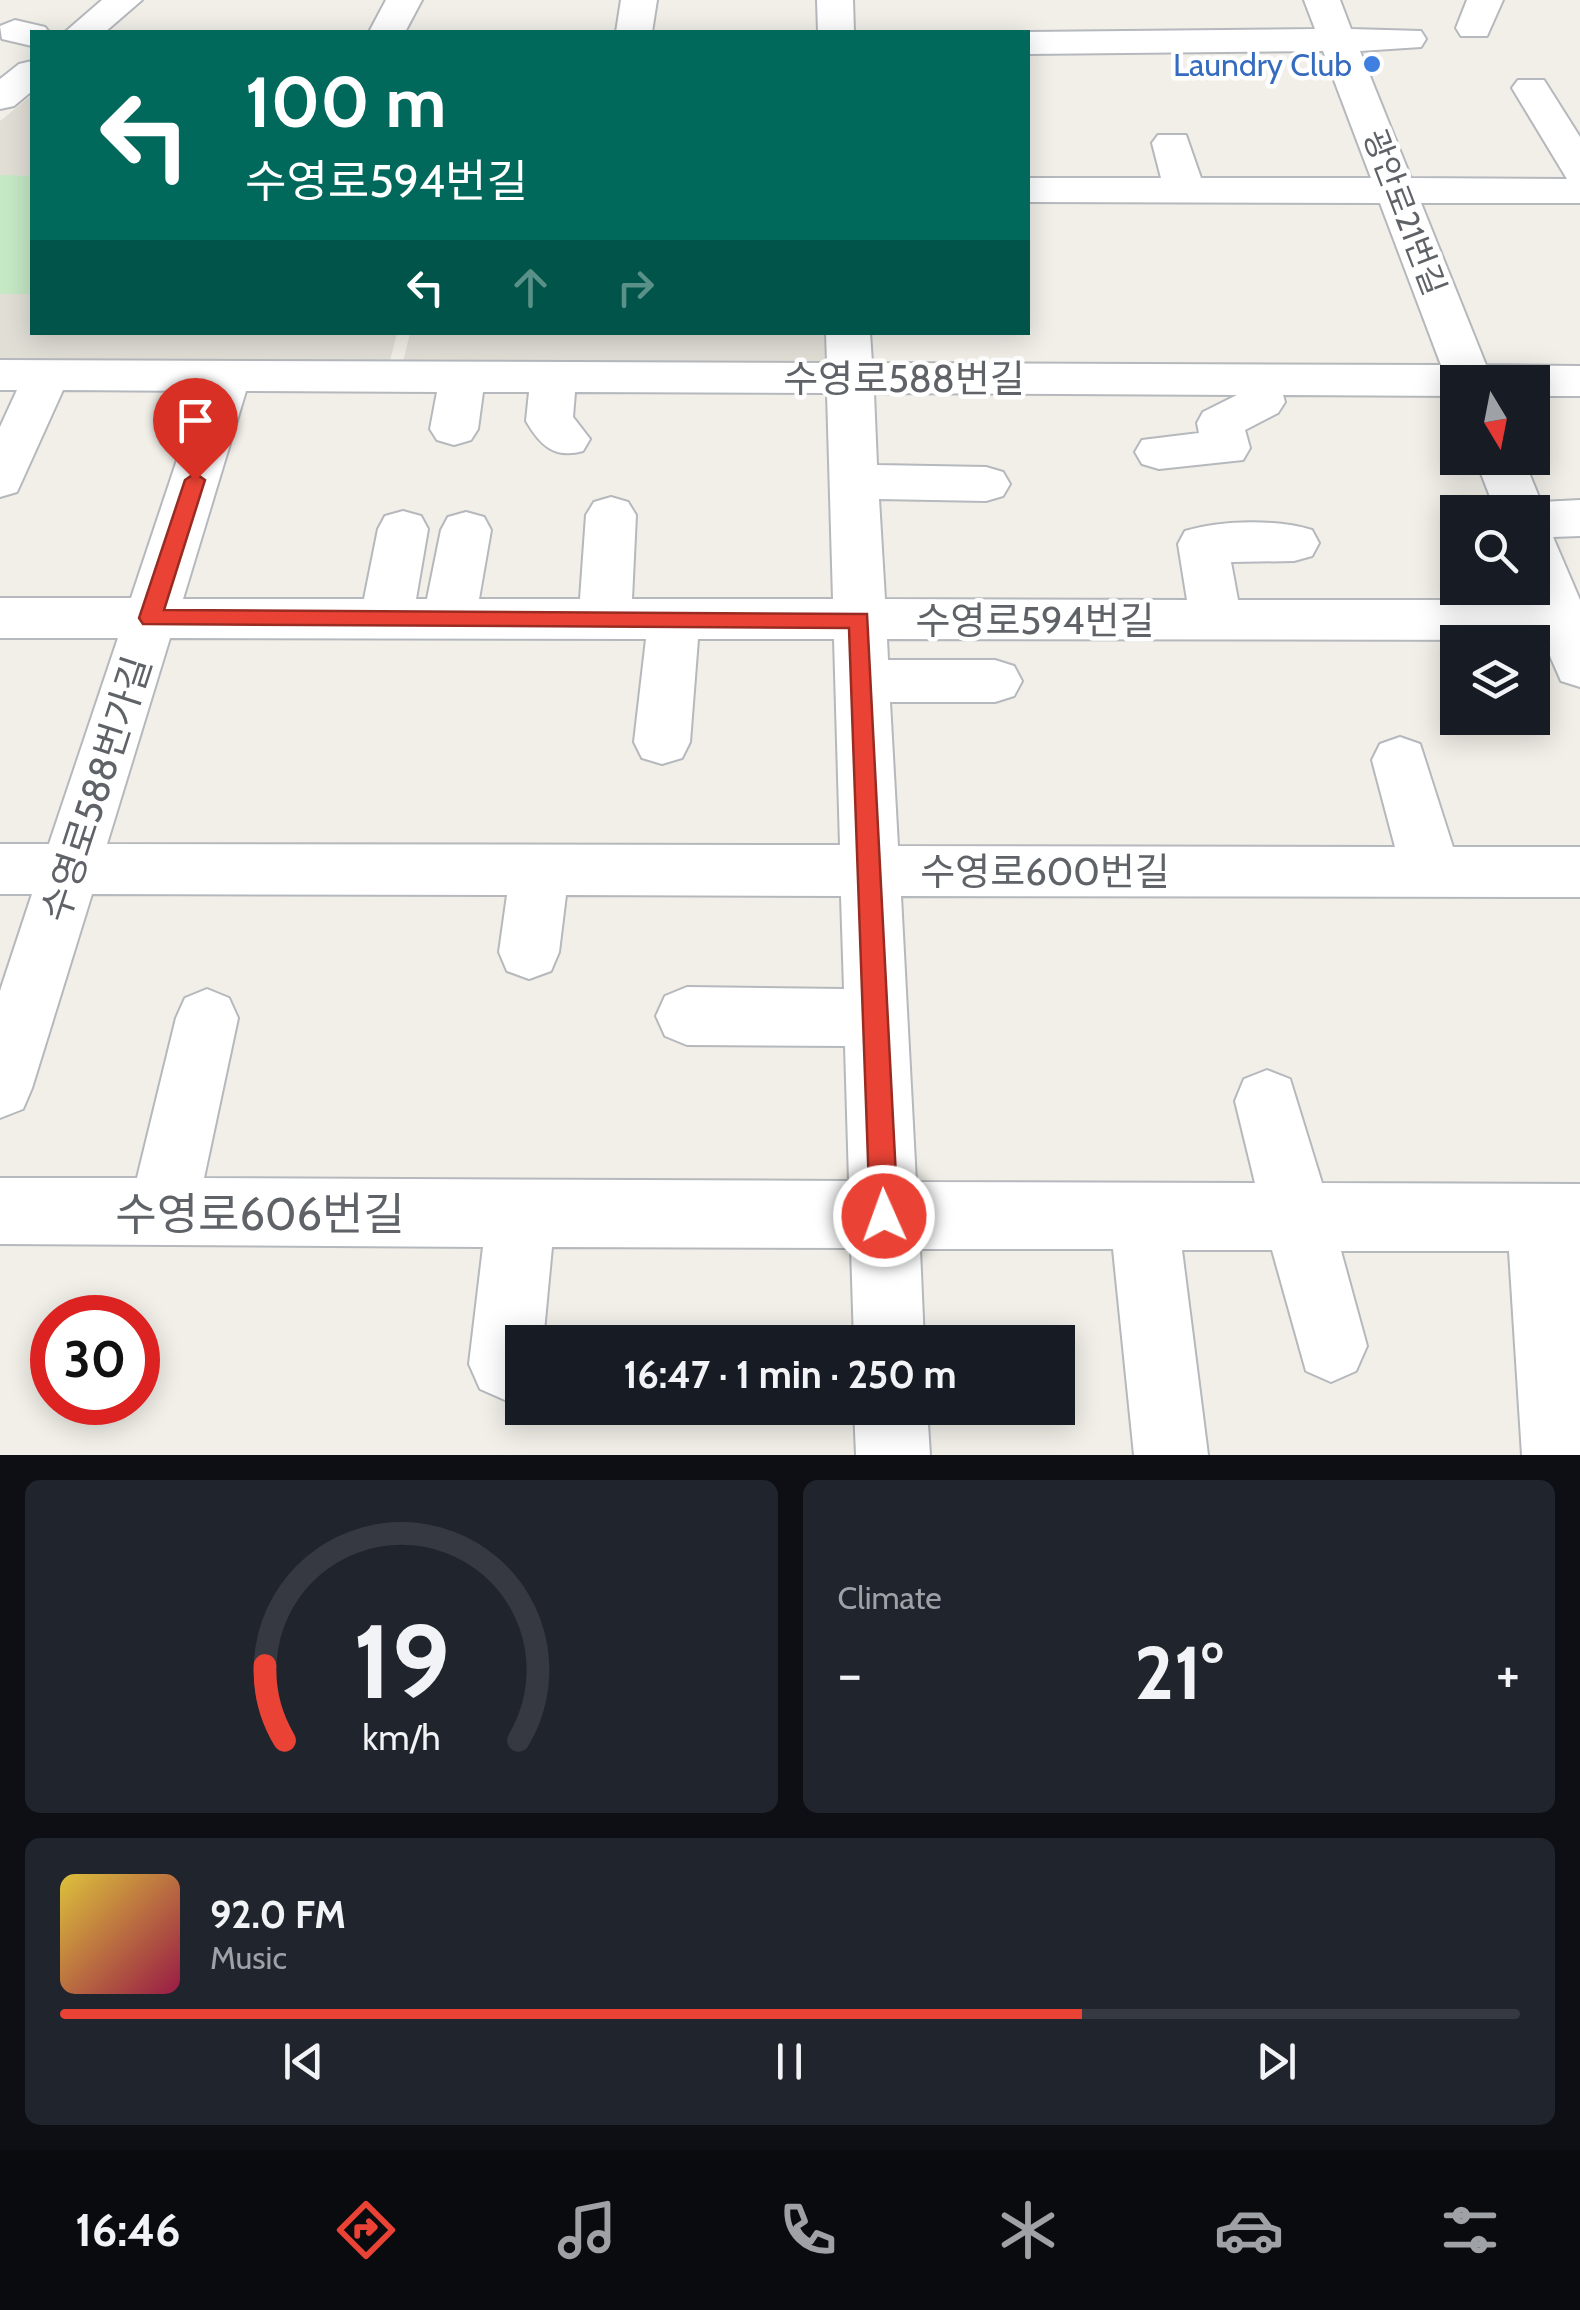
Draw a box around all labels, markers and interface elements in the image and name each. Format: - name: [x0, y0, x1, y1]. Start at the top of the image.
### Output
- place label: Laundry Club: [1173, 45, 1352, 84]
- marker: Laundry Club: [1361, 53, 1383, 75]
- text: 100 m: [245, 59, 446, 145]
- icon: left: [80, 70, 210, 200]
- street label: 광안로21번길: [1356, 124, 1454, 300]
- text: 수영로594번길: [245, 154, 528, 208]
- icon: left: [398, 260, 453, 315]
- icon: ahead: [503, 260, 558, 315]
- icon: right: [608, 260, 663, 315]
- street label: 수영로588번길: [783, 355, 1025, 402]
- north arrow: [1440, 365, 1550, 475]
- map controls: [1440, 365, 1550, 735]
- pin: [153, 378, 238, 481]
- icon: arrive: [168, 393, 223, 448]
- button: search: [1440, 495, 1550, 605]
- street label: 수영로594번길: [916, 597, 1154, 644]
- button: layers: [1440, 625, 1550, 735]
- street label: 수영로588번가길: [31, 650, 161, 928]
- street label: 수영로600번길: [920, 848, 1170, 895]
- position arrow: [832, 1164, 936, 1268]
- street label: 수영로606번길: [115, 1187, 405, 1241]
- speed limit sign: 30: [30, 1295, 160, 1425]
- text: 16:47 · 1 min · 250 m: [623, 1351, 957, 1398]
- text: Climate: [838, 1578, 942, 1617]
- text: 19: [353, 1598, 450, 1724]
- text: 21°: [1134, 1627, 1223, 1718]
- text: −: [838, 1640, 862, 1707]
- text: +: [1496, 1640, 1520, 1707]
- text: km/h: [362, 1716, 440, 1759]
- text: 92.0 FM: [210, 1891, 346, 1938]
- text: Music: [210, 1938, 287, 1977]
- icon: previous: [276, 2034, 331, 2089]
- icon: pause: [762, 2034, 817, 2089]
- icon: next: [1249, 2034, 1304, 2089]
- icon: directions: [331, 2195, 401, 2265]
- icon: music: [552, 2195, 622, 2265]
- icon: phone: [773, 2195, 843, 2265]
- icon: climate: [993, 2195, 1063, 2265]
- icon: car: [1214, 2195, 1284, 2265]
- icon: filters: [1435, 2195, 1505, 2265]
- text: 16:46: [75, 2203, 180, 2257]

